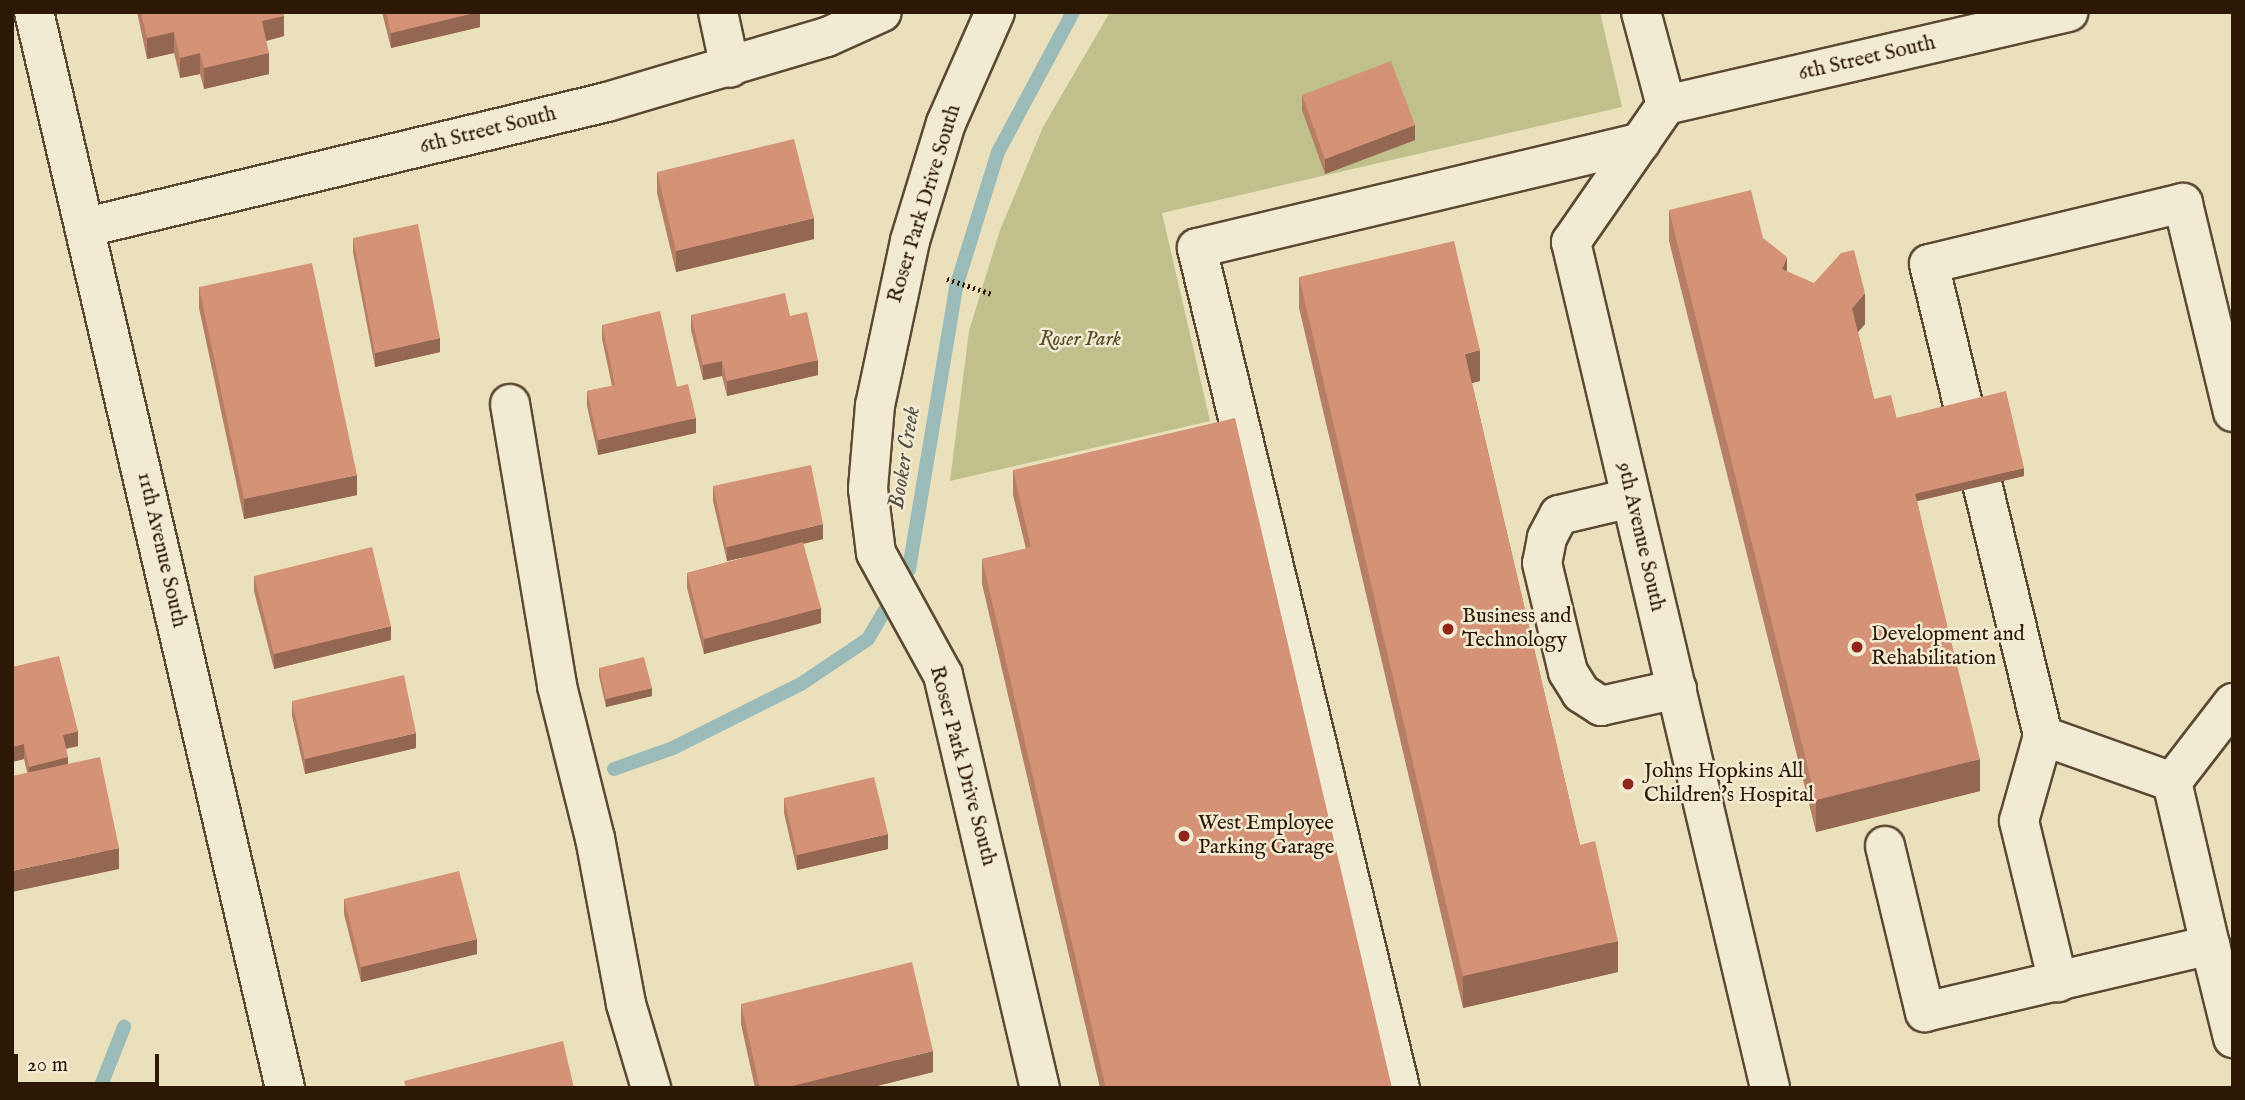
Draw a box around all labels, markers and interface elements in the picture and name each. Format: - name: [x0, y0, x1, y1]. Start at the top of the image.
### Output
- street label: 6th Street South: [1796, 31, 1938, 87]
- street label: 6th Street South: [417, 102, 559, 160]
- street label: Roser Park Drive South: [883, 102, 967, 306]
- park label: Roser Park: [1039, 327, 1121, 353]
- water label: Booker Creek: [883, 405, 927, 511]
- street label: 9th Avenue South: [1611, 460, 1669, 614]
- street label: 11th Avenue South: [131, 470, 191, 630]
- place label: Business and Technology: [1462, 604, 1571, 654]
- marker: Business and Technology: [1440, 621, 1456, 637]
- place label: Development and Rehabilitation: [1871, 622, 2025, 672]
- marker: Development and Rehabilitation: [1849, 639, 1865, 655]
- street label: Roser Park Drive South: [923, 663, 1001, 869]
- place label: Johns Hopkins All Children's Hospital: [1644, 759, 1814, 809]
- marker: Johns Hopkins All Children's Hospital: [1618, 774, 1638, 794]
- place label: West Employee Parking Garage: [1198, 811, 1334, 861]
- marker: West Employee Parking Garage: [1176, 828, 1192, 844]
- scale bar: [18, 1040, 163, 1084]
- text: 20 m: [27, 1052, 68, 1079]

